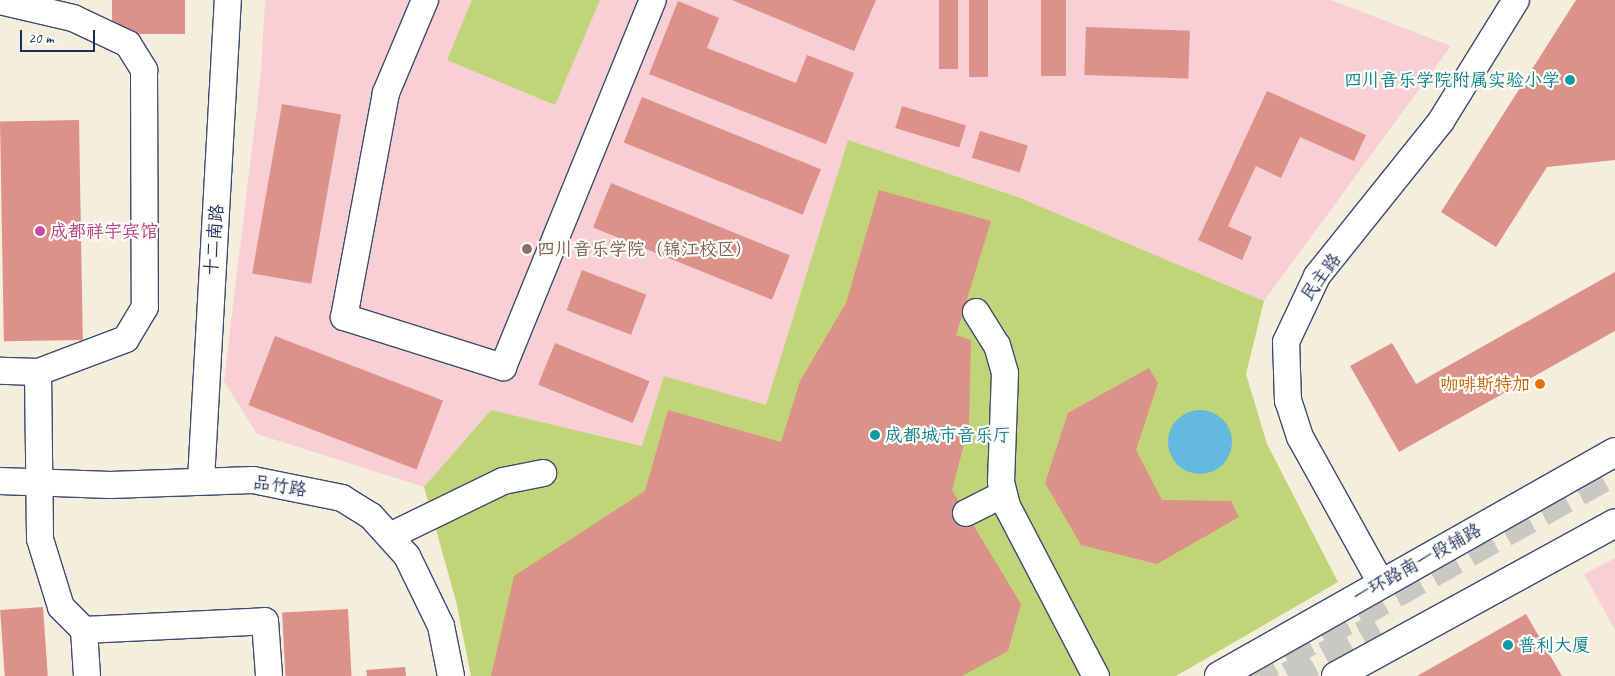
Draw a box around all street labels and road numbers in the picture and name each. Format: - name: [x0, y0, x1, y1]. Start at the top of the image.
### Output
- street label: 十二南路: [200, 203, 228, 277]
- street label: 民主路: [1296, 249, 1346, 305]
- street label: 品竹路: [252, 471, 308, 501]
- street label: 一环路南一段辅路: [1349, 519, 1485, 607]

